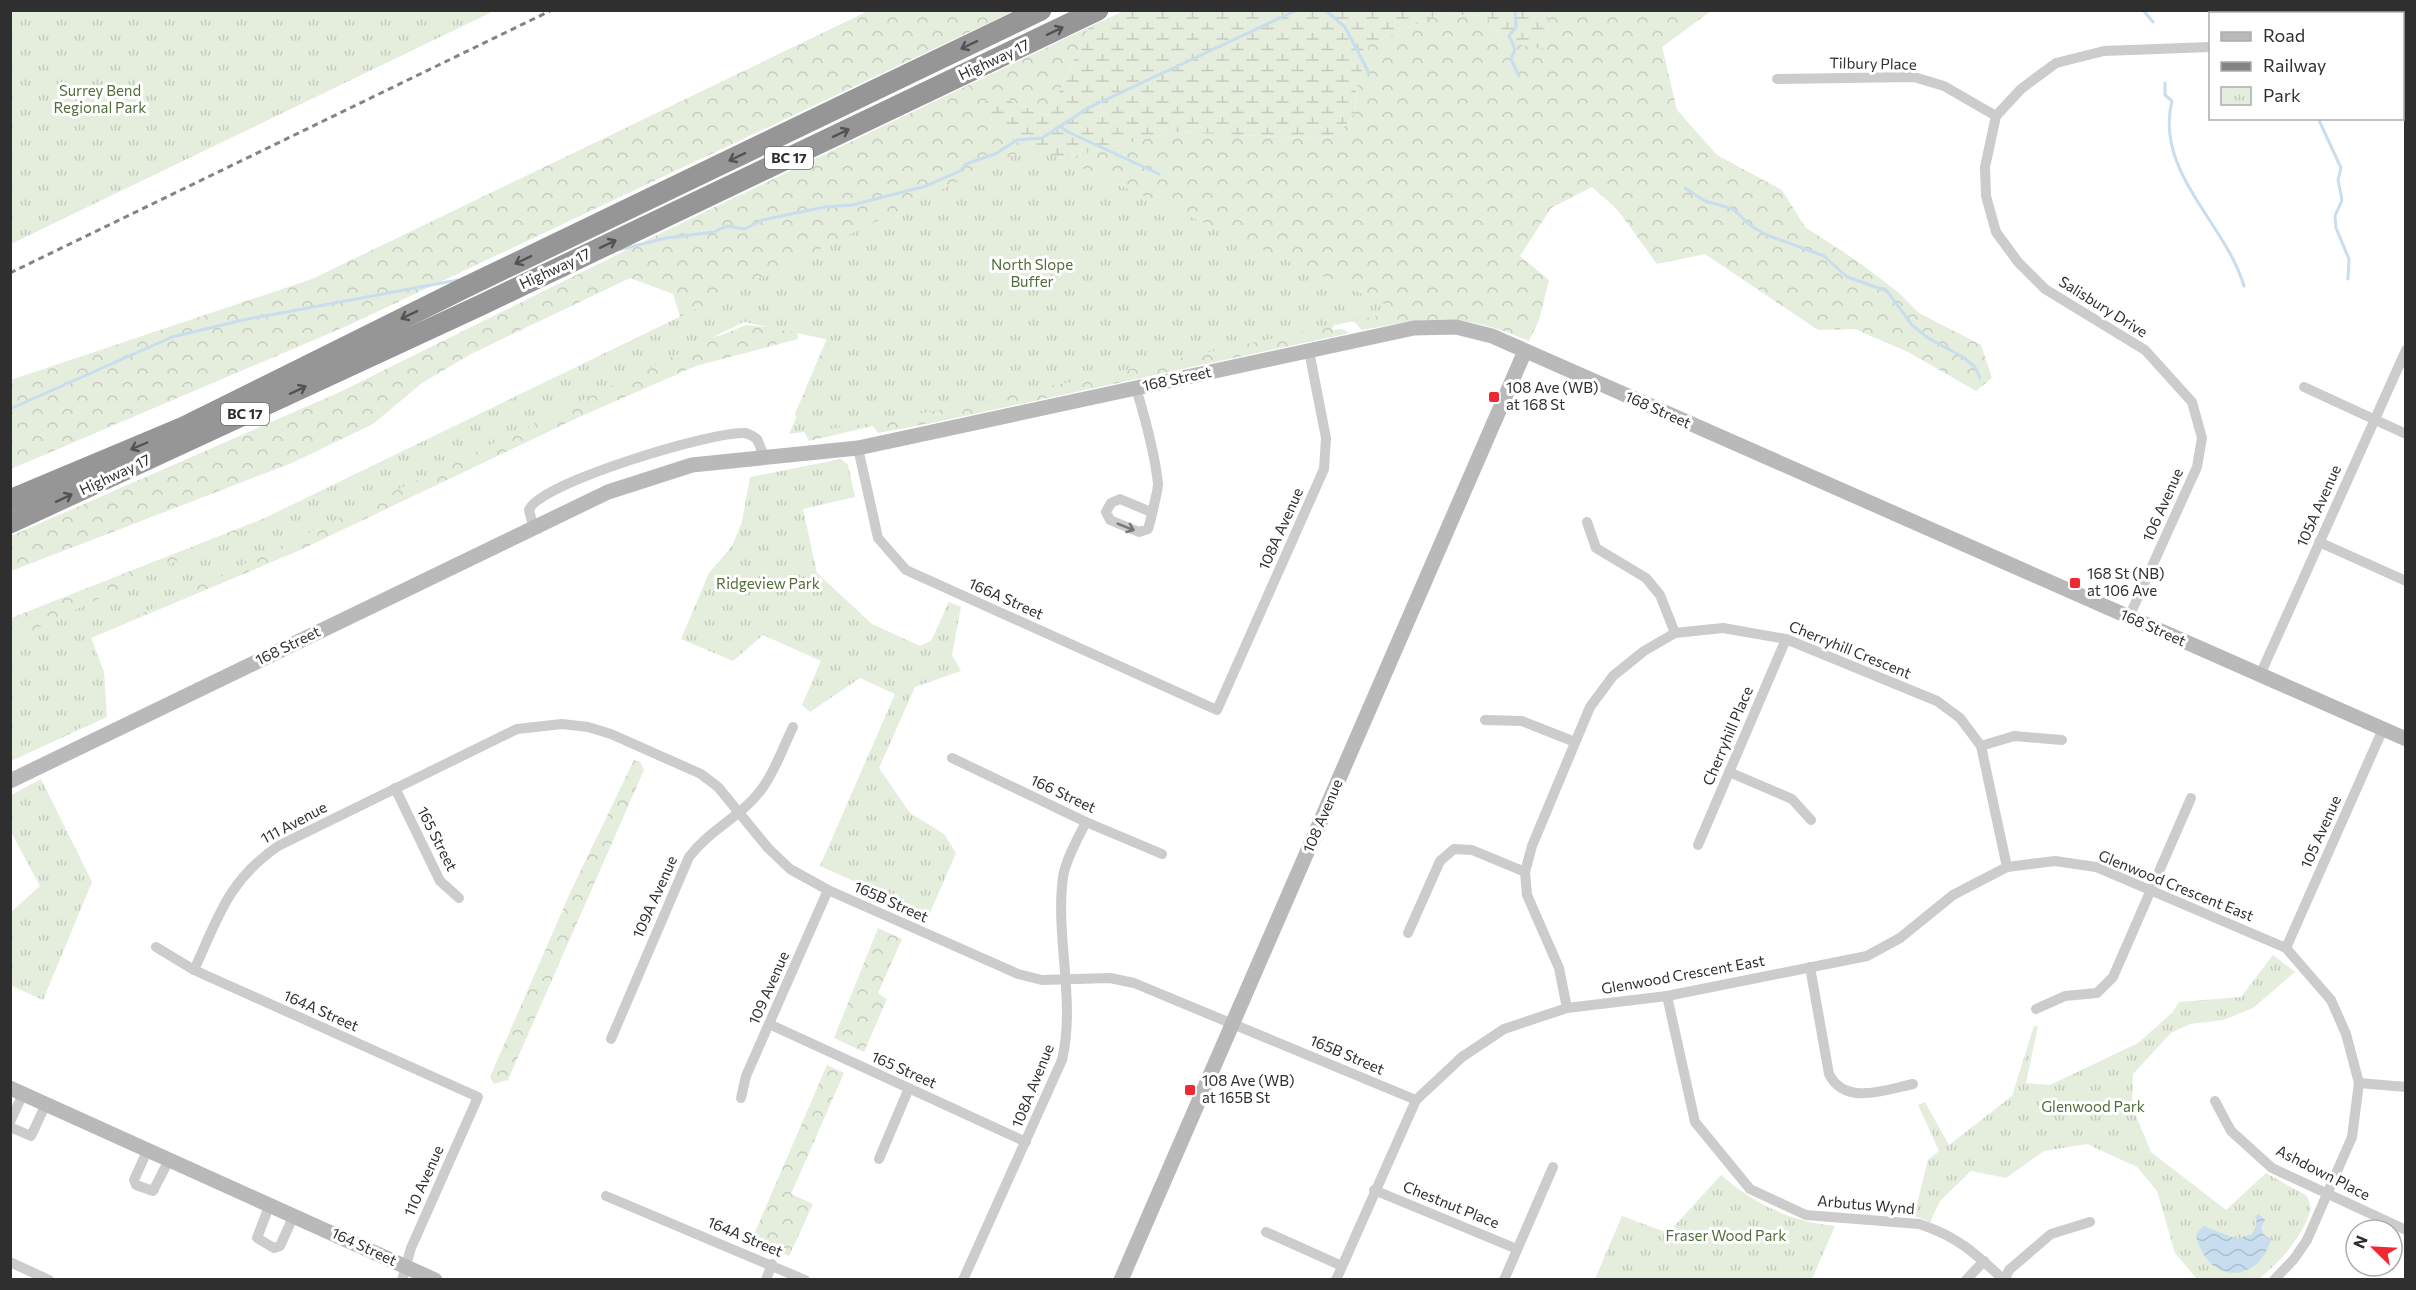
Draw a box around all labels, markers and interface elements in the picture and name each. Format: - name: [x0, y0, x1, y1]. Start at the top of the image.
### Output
- legend: [2209, 12, 2404, 120]
- text: Road: [2263, 24, 2305, 46]
- one-way arrow: [1045, 25, 1063, 37]
- street label: Highway 17: [955, 35, 1032, 83]
- one-way arrow: [961, 40, 979, 51]
- street label: Tilbury Place: [1829, 53, 1917, 73]
- text: Railway: [2263, 54, 2326, 76]
- park label: Surrey Bend Regional Park: [54, 81, 146, 116]
- text: Park: [2263, 84, 2301, 106]
- one-way arrow: [831, 127, 849, 139]
- road number: BC 17: [765, 147, 813, 169]
- one-way arrow: [728, 151, 746, 163]
- one-way arrow: [598, 238, 616, 250]
- street label: Highway 17: [516, 244, 593, 292]
- one-way arrow: [514, 254, 532, 266]
- park label: North Slope Buffer: [991, 255, 1073, 290]
- street label: Salisbury Drive: [2056, 272, 2151, 341]
- one-way arrow: [401, 310, 419, 321]
- street label: 168 Street: [1141, 362, 1213, 394]
- place label: 108 Ave (WB) at 168 St: [1506, 378, 1598, 413]
- one-way arrow: [288, 383, 306, 395]
- street label: 168 Street: [1623, 387, 1694, 432]
- marker: 108 Ave (WB) at 168 St: [1487, 390, 1501, 404]
- road number: BC 17: [221, 403, 269, 425]
- one-way arrow: [131, 441, 149, 452]
- street label: Highway 17: [76, 450, 153, 498]
- street label: 105A Avenue: [2292, 462, 2344, 549]
- street label: 106 Avenue: [2138, 465, 2186, 544]
- street label: 108A Avenue: [1254, 485, 1306, 573]
- one-way arrow: [54, 492, 72, 504]
- one-way arrow: [1117, 522, 1135, 533]
- place label: 168 St (NB) at 106 Ave: [2087, 564, 2164, 599]
- park label: Ridgeview Park: [716, 574, 820, 592]
- street label: 166A Street: [966, 574, 1047, 623]
- marker: 168 St (NB) at 106 Ave: [2068, 576, 2082, 590]
- street label: 168 Street: [2118, 605, 2189, 650]
- street label: Cherryhill Crescent: [1787, 616, 1914, 682]
- street label: 168 Street: [252, 622, 323, 669]
- street label: Cherryhill Place: [1698, 683, 1756, 788]
- street label: 166 Street: [1028, 770, 1099, 816]
- street label: 108 Avenue: [1299, 776, 1346, 855]
- street label: 105 Avenue: [2296, 792, 2344, 871]
- street label: 111 Avenue: [257, 797, 330, 847]
- street label: 165 Street: [414, 804, 462, 874]
- street label: Glenwood Crescent East: [2096, 846, 2257, 924]
- street label: 109A Avenue: [628, 853, 680, 941]
- street label: 165B Street: [852, 877, 931, 925]
- street label: 109 Avenue: [744, 948, 792, 1027]
- street label: Glenwood Crescent East: [1600, 951, 1766, 997]
- street label: 164A Street: [281, 986, 362, 1035]
- street label: 165B Street: [1307, 1030, 1387, 1078]
- street label: 108A Avenue: [1007, 1041, 1057, 1130]
- street label: 165 Street: [869, 1047, 940, 1091]
- place label: 108 Ave (WB) at 165B St: [1202, 1071, 1294, 1106]
- marker: 108 Ave (WB) at 165B St: [1183, 1083, 1197, 1097]
- park label: Glenwood Park: [2041, 1097, 2145, 1115]
- street label: Ashdown Place: [2273, 1141, 2373, 1204]
- street label: 110 Avenue: [400, 1142, 447, 1219]
- street label: Chestnut Place: [1401, 1177, 1502, 1232]
- street label: Arbutus Wynd: [1817, 1191, 1916, 1217]
- street label: 164A Street: [705, 1212, 786, 1260]
- north arrow: [2344, 1218, 2404, 1278]
- street label: 164 Street: [329, 1223, 400, 1269]
- park label: Fraser Wood Park: [1666, 1226, 1786, 1244]
- text: N: [2349, 1232, 2371, 1251]

